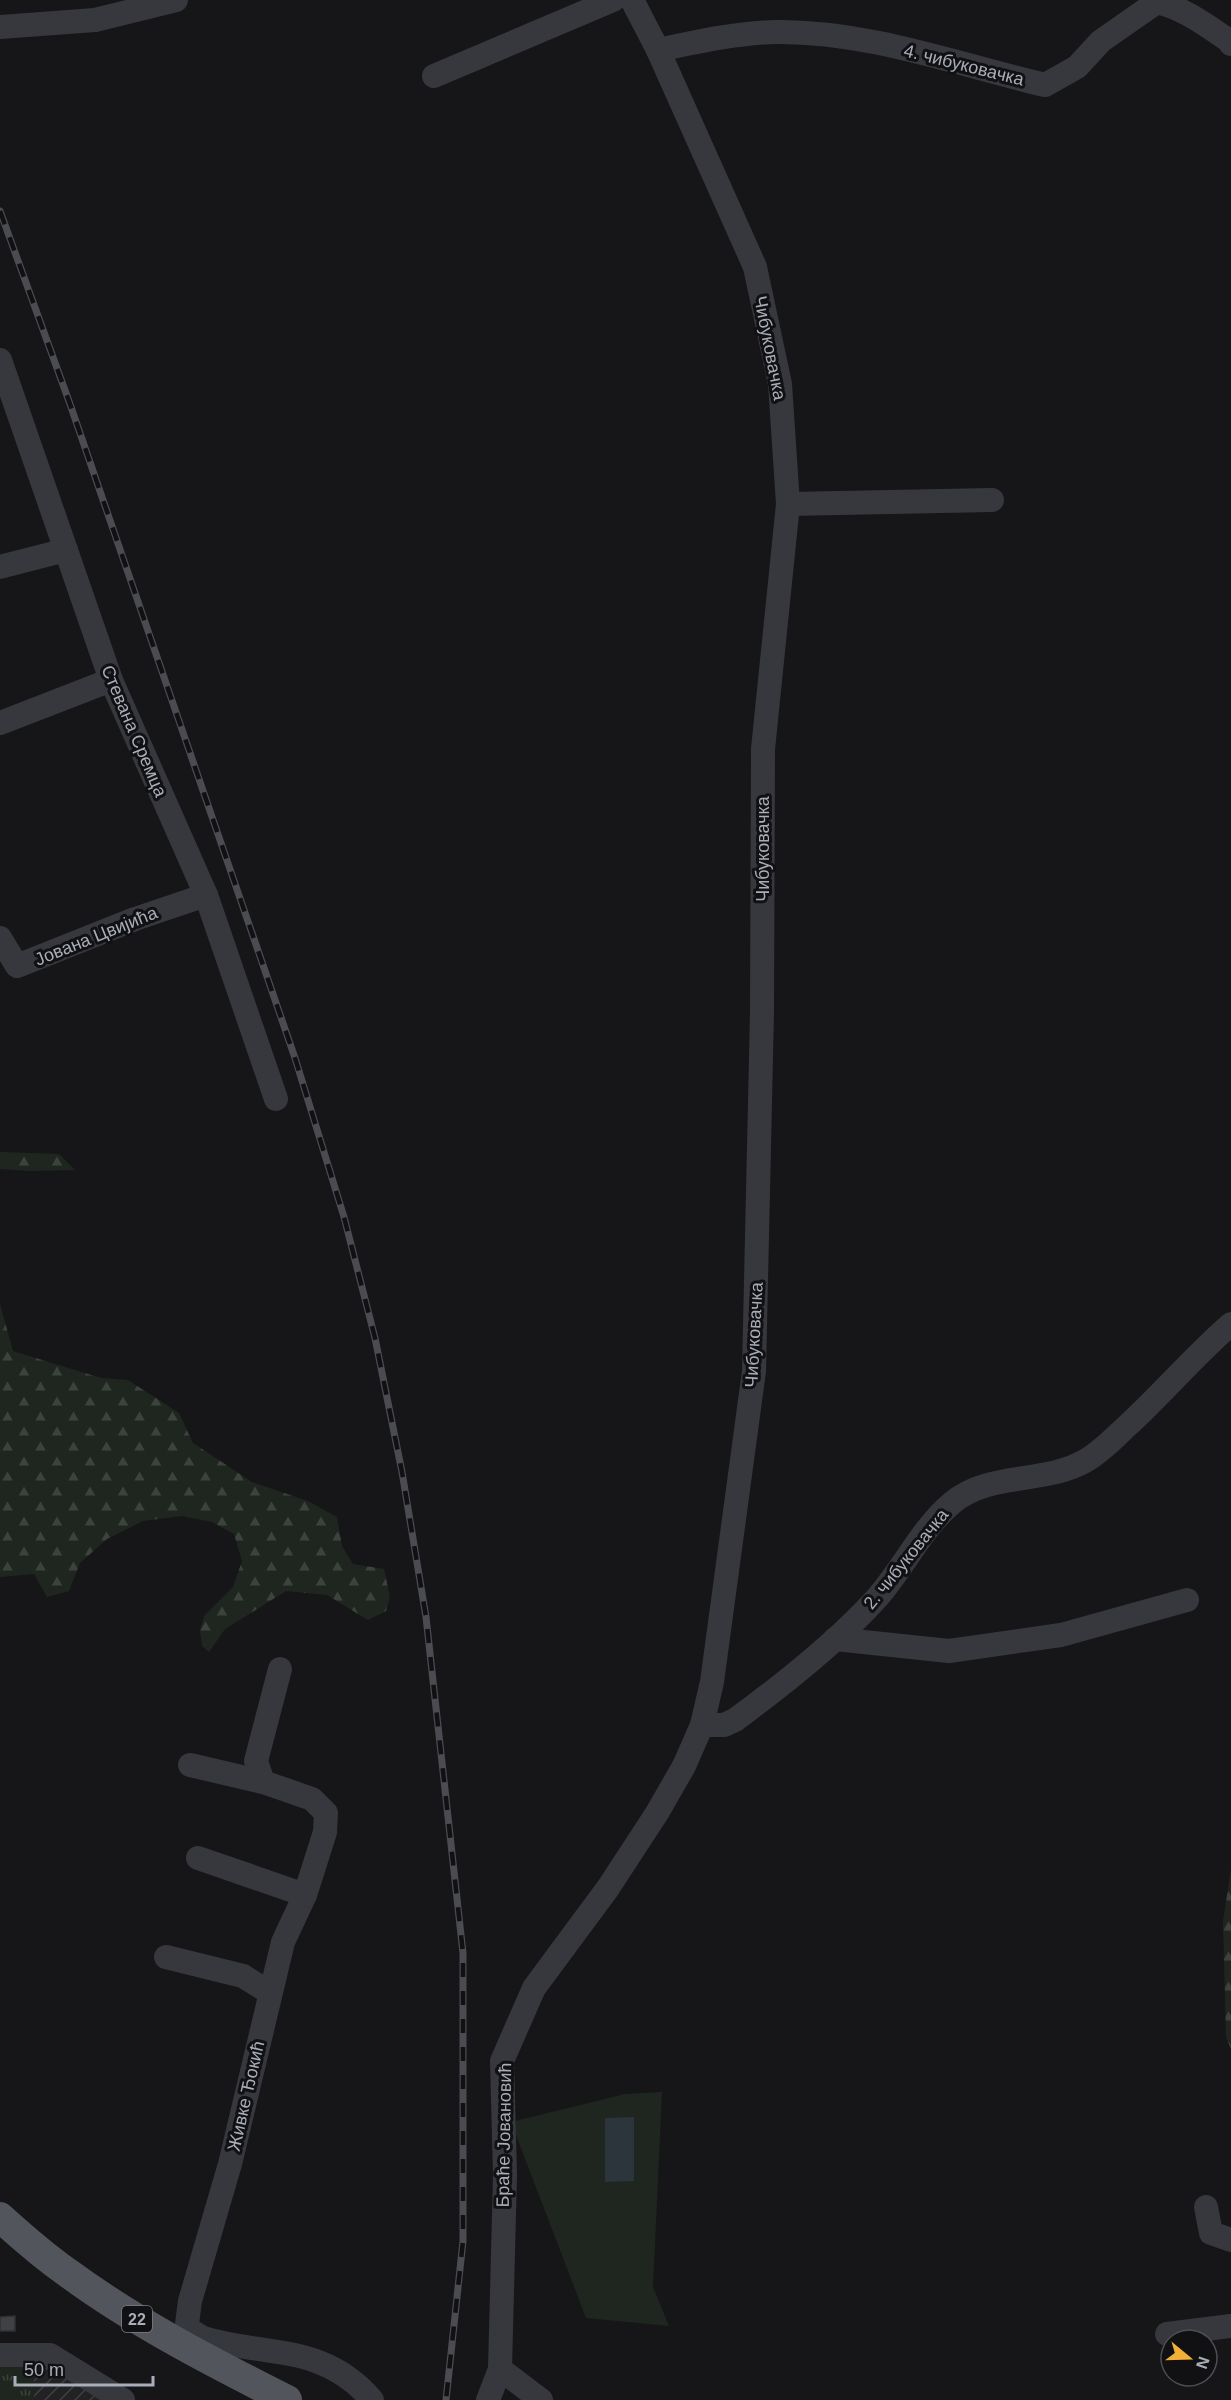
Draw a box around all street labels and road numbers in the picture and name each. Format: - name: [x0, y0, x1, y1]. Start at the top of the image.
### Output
- street label: 4. чибуковачка: [902, 40, 1027, 90]
- street label: Чибуковачка: [750, 294, 790, 403]
- street label: Стевана Сремца: [97, 662, 171, 801]
- street label: Чибуковачка: [753, 795, 773, 902]
- street label: Јована Цвијића: [32, 902, 161, 970]
- street label: Чибуковачка: [741, 1281, 767, 1388]
- street label: 2. чибуковачка: [859, 1504, 953, 1613]
- street label: Живке Ђокић: [224, 2039, 268, 2153]
- street label: Браће Јовановић: [493, 2062, 515, 2208]
- road number: 22: [122, 2306, 152, 2332]

